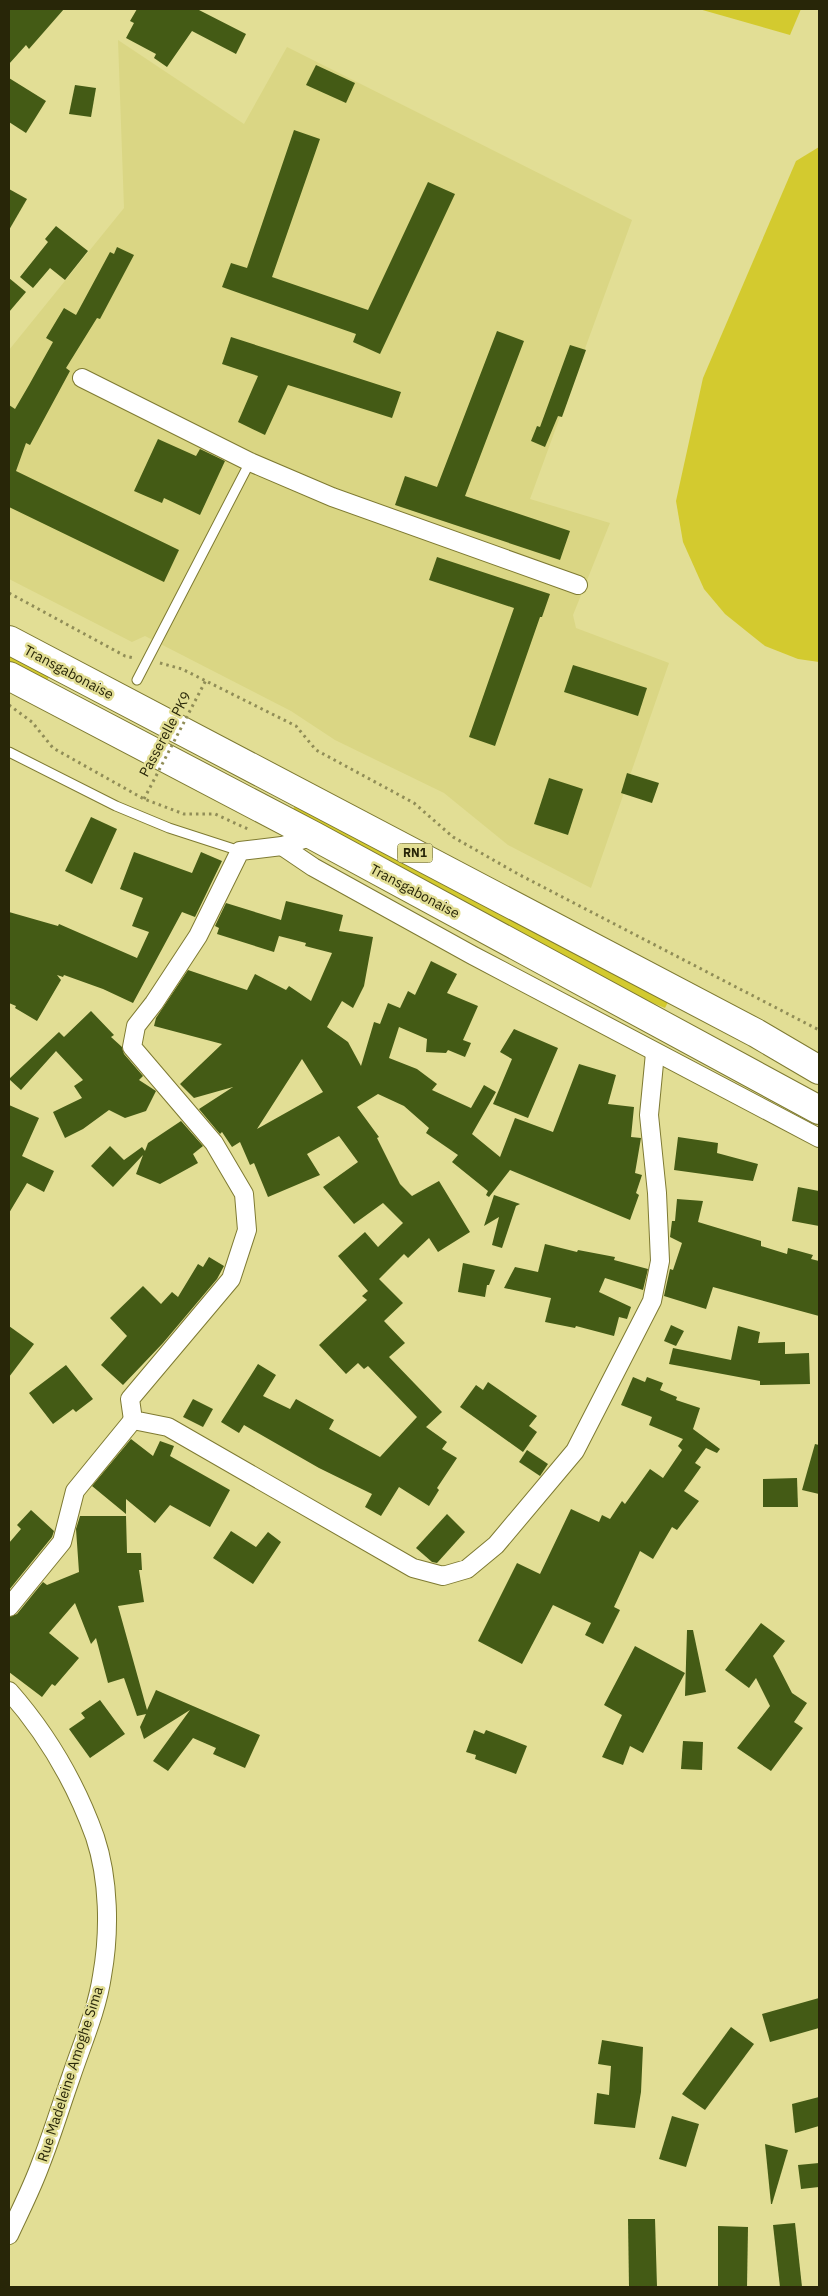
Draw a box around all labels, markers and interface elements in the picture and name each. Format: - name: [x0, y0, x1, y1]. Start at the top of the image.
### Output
- street label: Transgabonaise: [21, 641, 117, 703]
- street label: Passerelle PK9: [135, 688, 195, 780]
- road number: RN1: [398, 844, 432, 862]
- street label: Transgabonaise: [367, 860, 463, 922]
- street label: Rue Madeleine Amoghe Sima: [33, 1984, 107, 2164]

